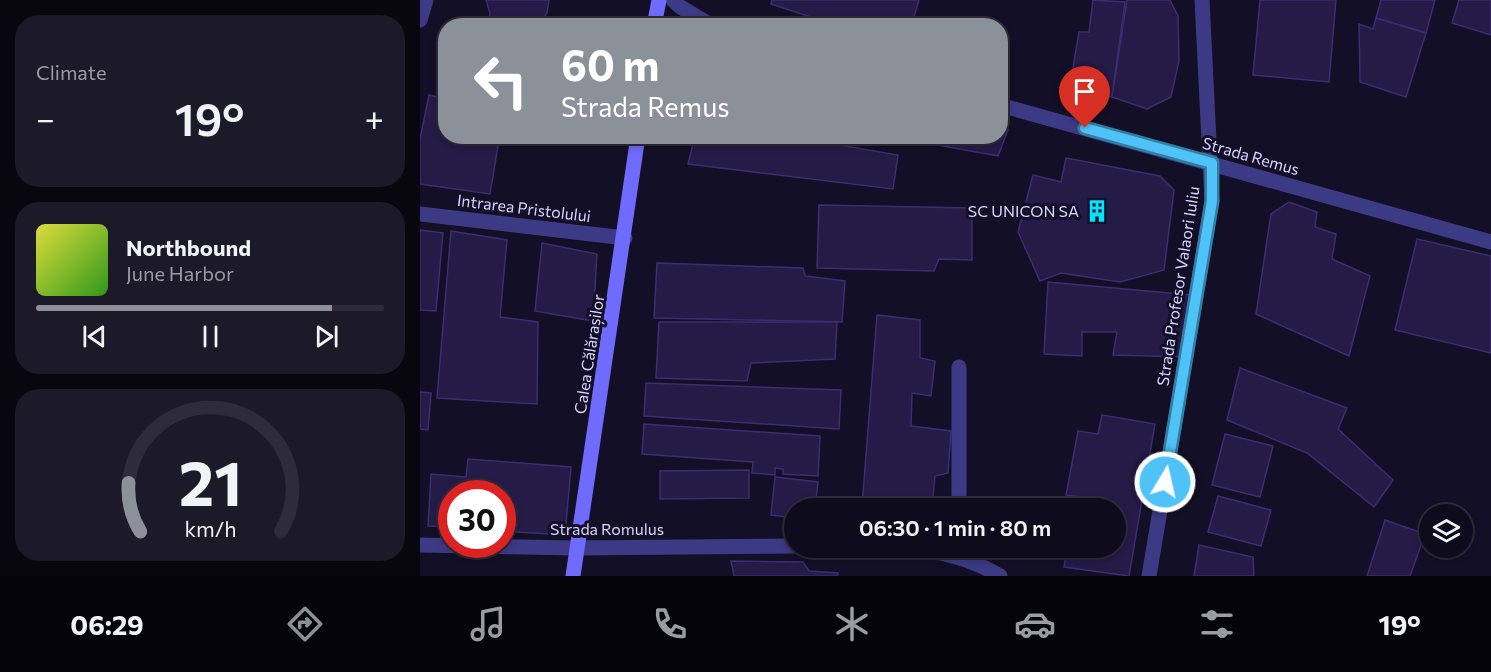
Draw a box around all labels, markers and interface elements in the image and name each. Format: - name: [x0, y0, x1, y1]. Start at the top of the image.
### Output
- text: 60 m: [561, 38, 660, 90]
- icon: left: [462, 42, 540, 120]
- text: Climate: [36, 60, 106, 84]
- pin: [1059, 66, 1110, 128]
- icon: arrive: [1068, 75, 1101, 108]
- text: 19°: [175, 90, 244, 145]
- text: Strada Remus: [561, 90, 730, 123]
- text: −: [36, 97, 55, 138]
- text: +: [365, 97, 384, 138]
- street label: Strada Remus: [1201, 133, 1302, 178]
- street label: Strada Profesor Valaori Iuliu: [1152, 185, 1203, 387]
- street label: Intrarea Pristolului: [456, 190, 592, 225]
- building icon: SC UNICON SA: [1084, 198, 1110, 224]
- place label: SC UNICON SA: [968, 201, 1079, 220]
- text: Northbound: [126, 234, 251, 261]
- text: June Harbor: [126, 261, 234, 285]
- street label: Calea Călărașilor: [570, 292, 609, 415]
- icon: previous: [78, 320, 111, 353]
- icon: pause: [194, 320, 227, 353]
- icon: next: [310, 320, 343, 353]
- text: 21: [178, 443, 242, 519]
- position arrow: [1133, 450, 1197, 514]
- speed limit sign: 30: [438, 480, 516, 558]
- map controls: [1419, 504, 1473, 558]
- button: layers: [1419, 504, 1473, 558]
- text: 06:30 · 1 min · 80 m: [859, 514, 1051, 541]
- text: km/h: [184, 515, 236, 541]
- street label: Strada Romulus: [550, 519, 664, 538]
- icon: directions: [284, 603, 326, 645]
- icon: music: [467, 603, 509, 645]
- icon: phone: [649, 603, 691, 645]
- icon: climate: [831, 603, 873, 645]
- icon: car: [1014, 603, 1056, 645]
- icon: filters: [1196, 603, 1238, 645]
- text: 06:29: [70, 608, 144, 641]
- text: 19°: [1378, 608, 1421, 641]

